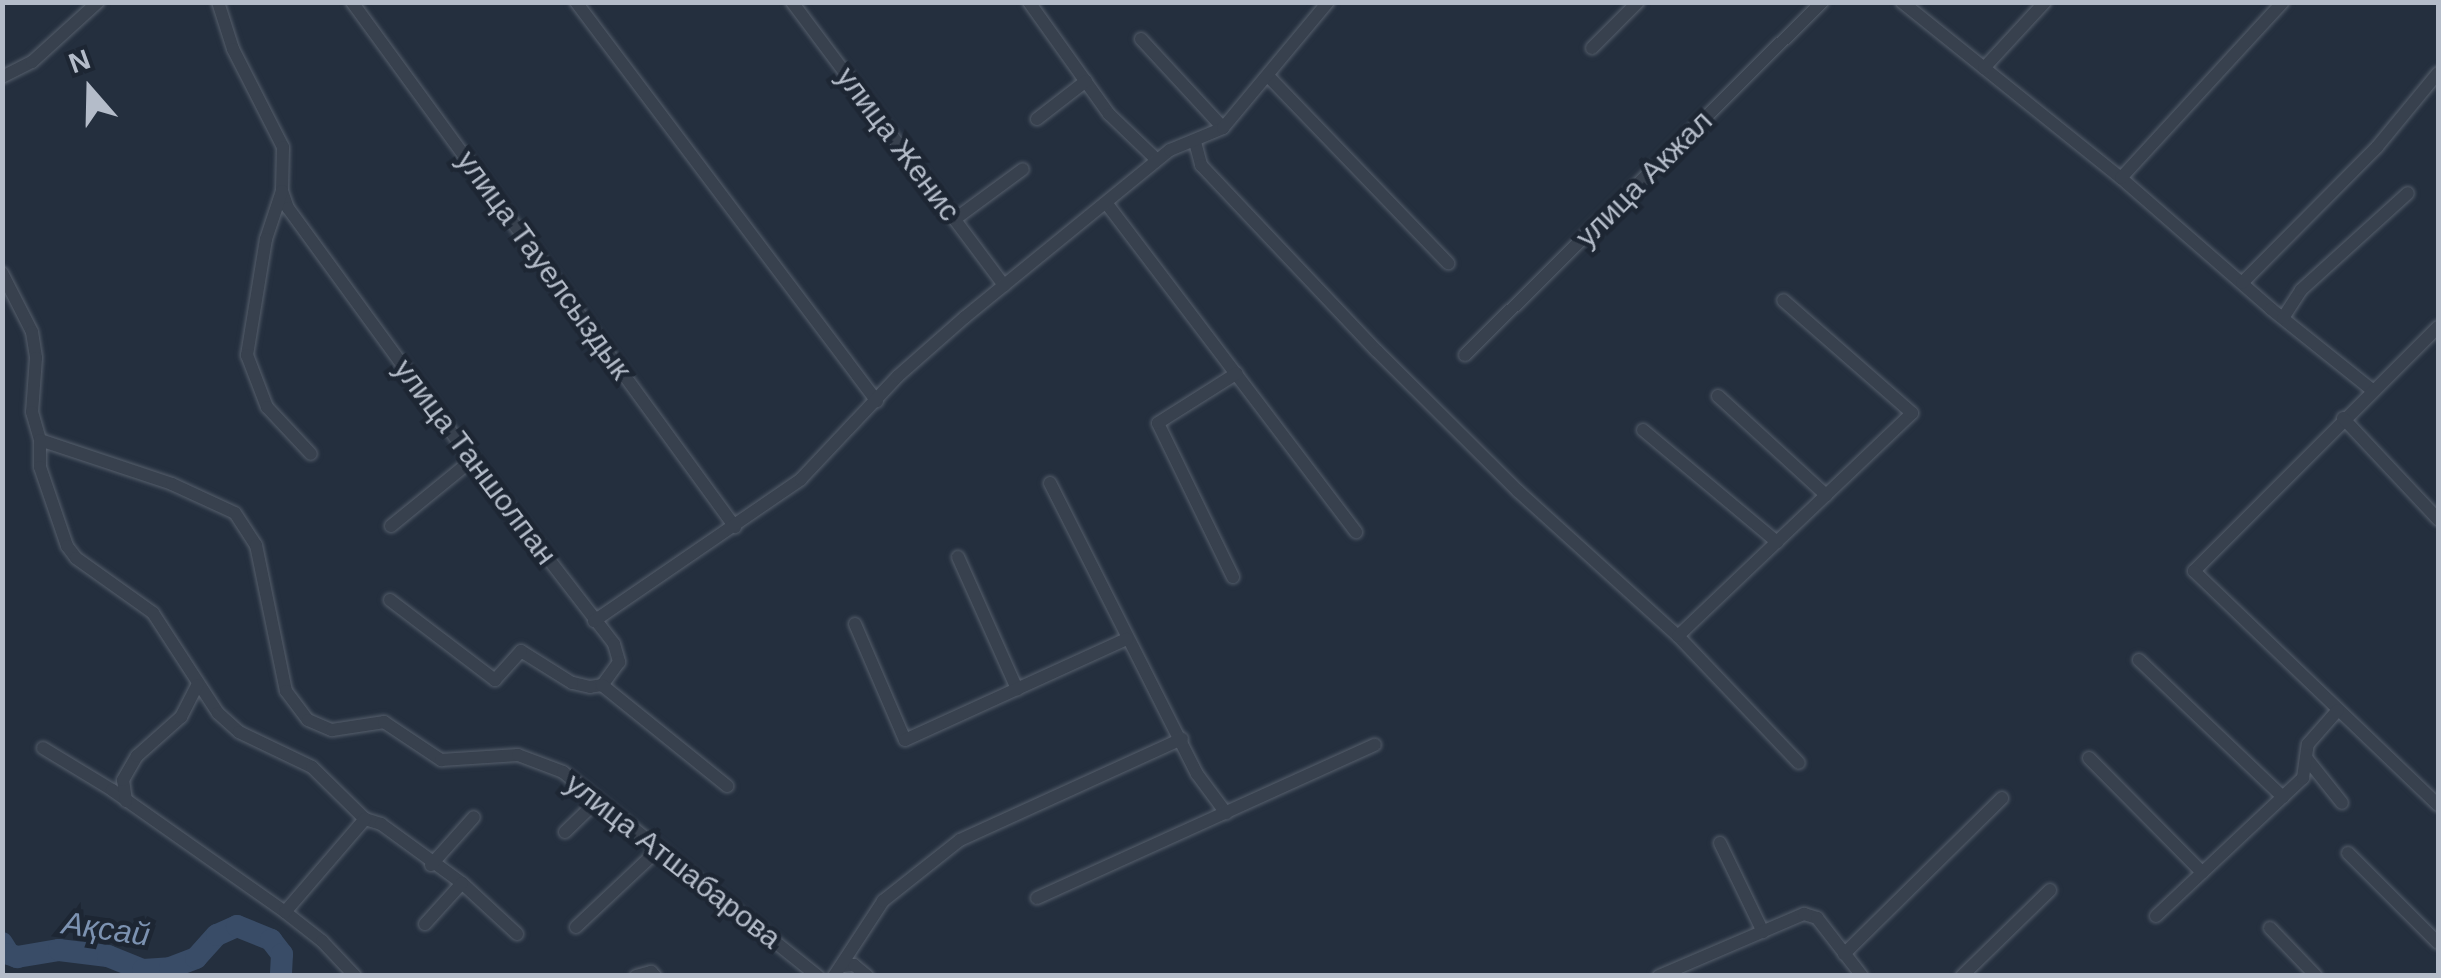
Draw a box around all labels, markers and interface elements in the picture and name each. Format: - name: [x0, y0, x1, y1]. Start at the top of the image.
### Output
- north arrow: [40, 40, 140, 140]
- text: N: [65, 43, 94, 79]
- street label: улица Женис: [829, 60, 967, 228]
- street label: улица Акжал: [1568, 103, 1720, 255]
- street label: улица Тауелсыздык: [449, 144, 639, 386]
- street label: улица Таншолпан: [386, 352, 564, 572]
- street label: улица Атшабарова: [558, 766, 788, 956]
- water label: Ақсай: [60, 904, 152, 954]

